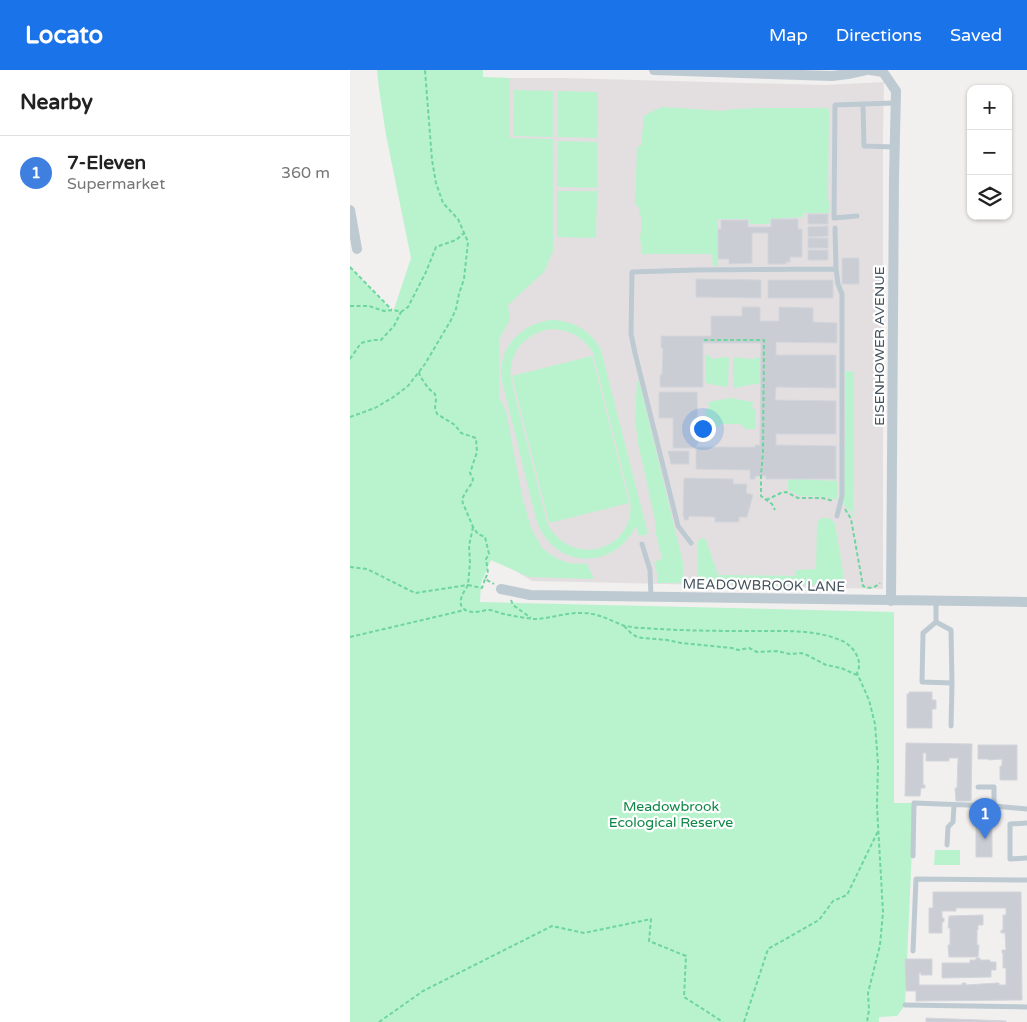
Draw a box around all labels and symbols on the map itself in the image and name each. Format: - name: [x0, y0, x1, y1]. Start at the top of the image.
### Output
- street label: EISENHOWER AVENUE: [871, 266, 888, 426]
- your location: [690, 416, 716, 442]
- street label: MEADOWBROOK LANE: [682, 576, 846, 595]
- park label: Meadowbrook Ecological Reserve: [609, 798, 733, 831]
- pin: 1: [969, 798, 1001, 839]

